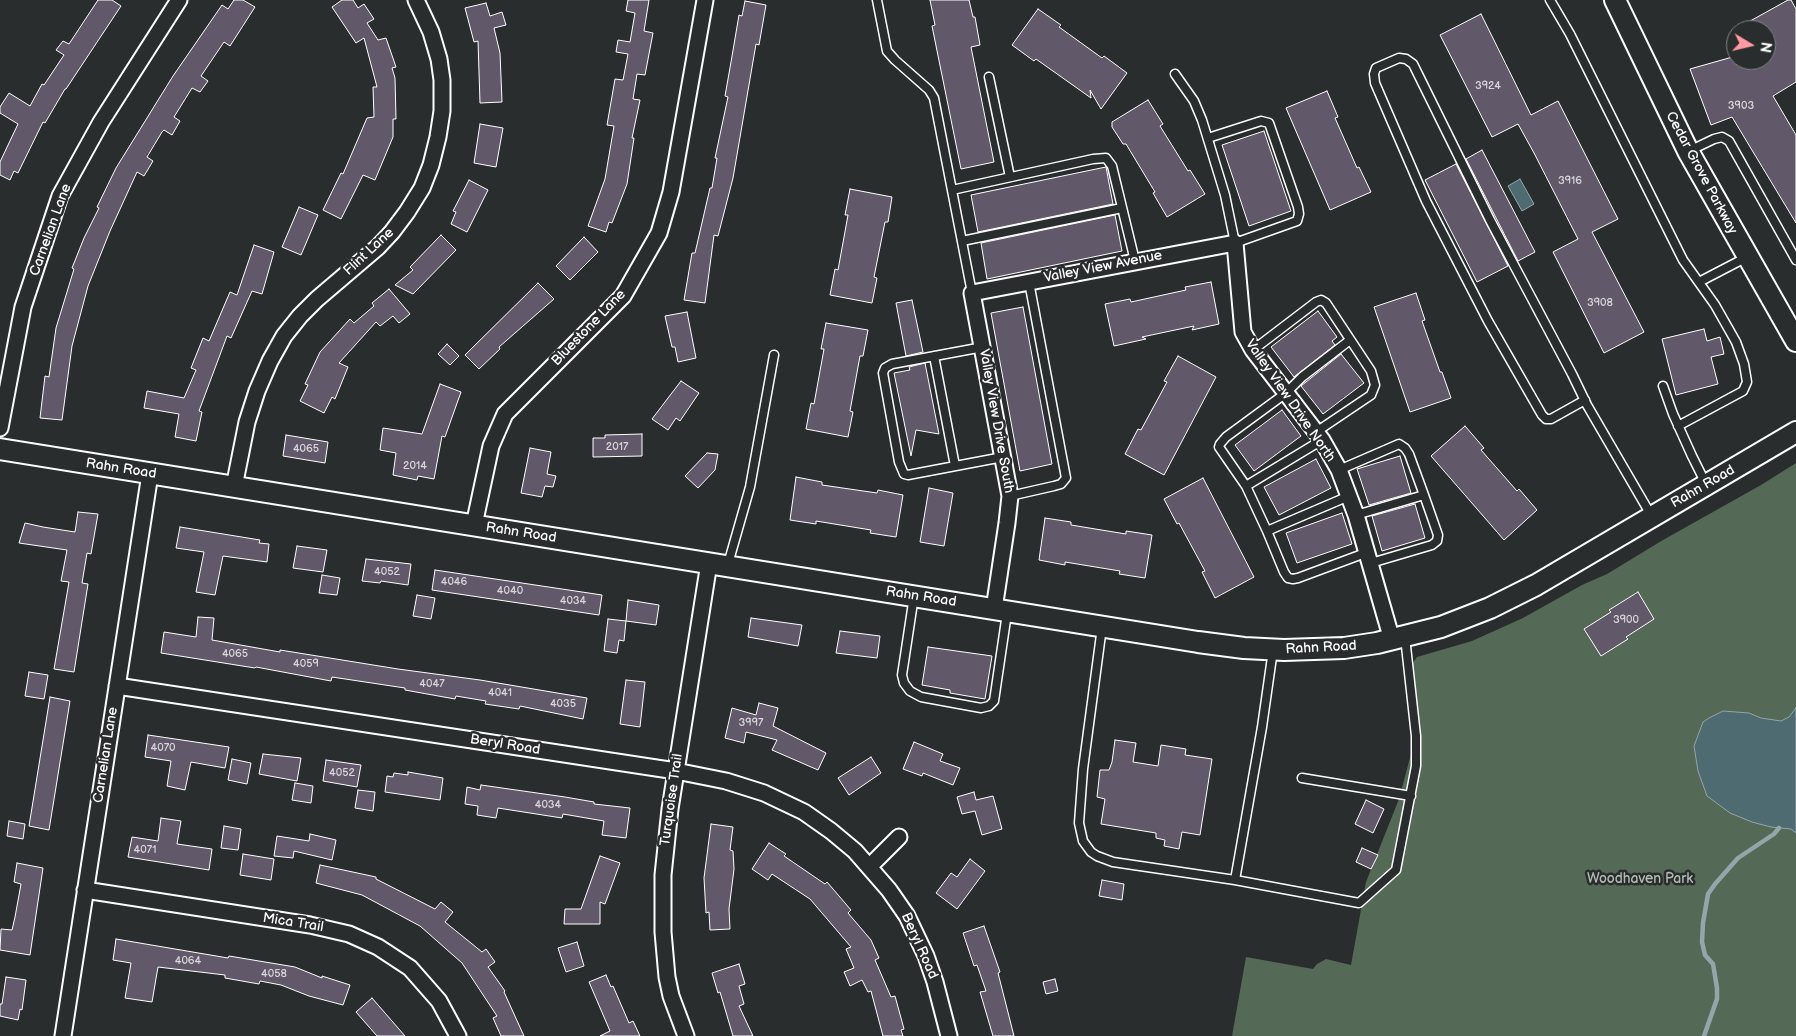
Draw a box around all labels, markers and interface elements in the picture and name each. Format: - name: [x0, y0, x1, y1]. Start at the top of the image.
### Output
- north arrow: [1726, 20, 1776, 70]
- text: N: [1756, 41, 1775, 54]
- house number: 3924: [1475, 79, 1501, 93]
- house number: 3903: [1728, 99, 1754, 113]
- street label: Cedar Grove Parkway: [1662, 109, 1740, 237]
- house number: 3916: [1558, 174, 1582, 188]
- street label: Carnelian Lane: [27, 182, 75, 278]
- street label: Flint Lane: [340, 225, 398, 279]
- street label: Valley View Avenue: [1042, 247, 1164, 287]
- street label: Bluestone Lane: [548, 286, 630, 370]
- house number: 3908: [1587, 296, 1613, 310]
- street label: Valley View Drive North: [1241, 336, 1339, 466]
- street label: Valley View Drive South: [975, 348, 1017, 494]
- house number: 2017: [606, 440, 628, 454]
- house number: 4065: [293, 442, 319, 456]
- street label: Rahn Road: [85, 455, 157, 483]
- house number: 2014: [403, 459, 427, 473]
- street label: Rahn Road: [1668, 462, 1738, 512]
- street label: Rahn Road: [485, 519, 557, 547]
- house number: 4052: [374, 565, 400, 579]
- house number: 4046: [441, 575, 467, 589]
- street label: Rahn Road: [885, 583, 957, 611]
- house number: 4040: [497, 584, 523, 598]
- house number: 4034: [560, 594, 586, 608]
- house number: 3900: [1613, 613, 1639, 627]
- street label: Rahn Road: [1285, 638, 1357, 658]
- house number: 4065: [222, 647, 248, 661]
- house number: 4059: [293, 657, 319, 671]
- house number: 4047: [419, 677, 445, 691]
- house number: 4041: [488, 686, 512, 700]
- house number: 4035: [550, 697, 576, 711]
- street label: Carnelian Lane: [90, 706, 122, 804]
- house number: 3997: [739, 716, 763, 730]
- street label: Beryl Road: [469, 731, 541, 759]
- house number: 4070: [150, 741, 176, 755]
- street label: Turquoise Trail: [657, 753, 687, 847]
- house number: 4052: [329, 766, 355, 780]
- house number: 4034: [535, 798, 561, 812]
- house number: 4071: [134, 843, 156, 857]
- park label: Woodhaven Park: [1587, 871, 1693, 887]
- street label: Mica Trail: [261, 910, 325, 936]
- street label: Beryl Road: [897, 910, 941, 982]
- house number: 4064: [175, 954, 201, 968]
- house number: 4058: [261, 967, 287, 981]

